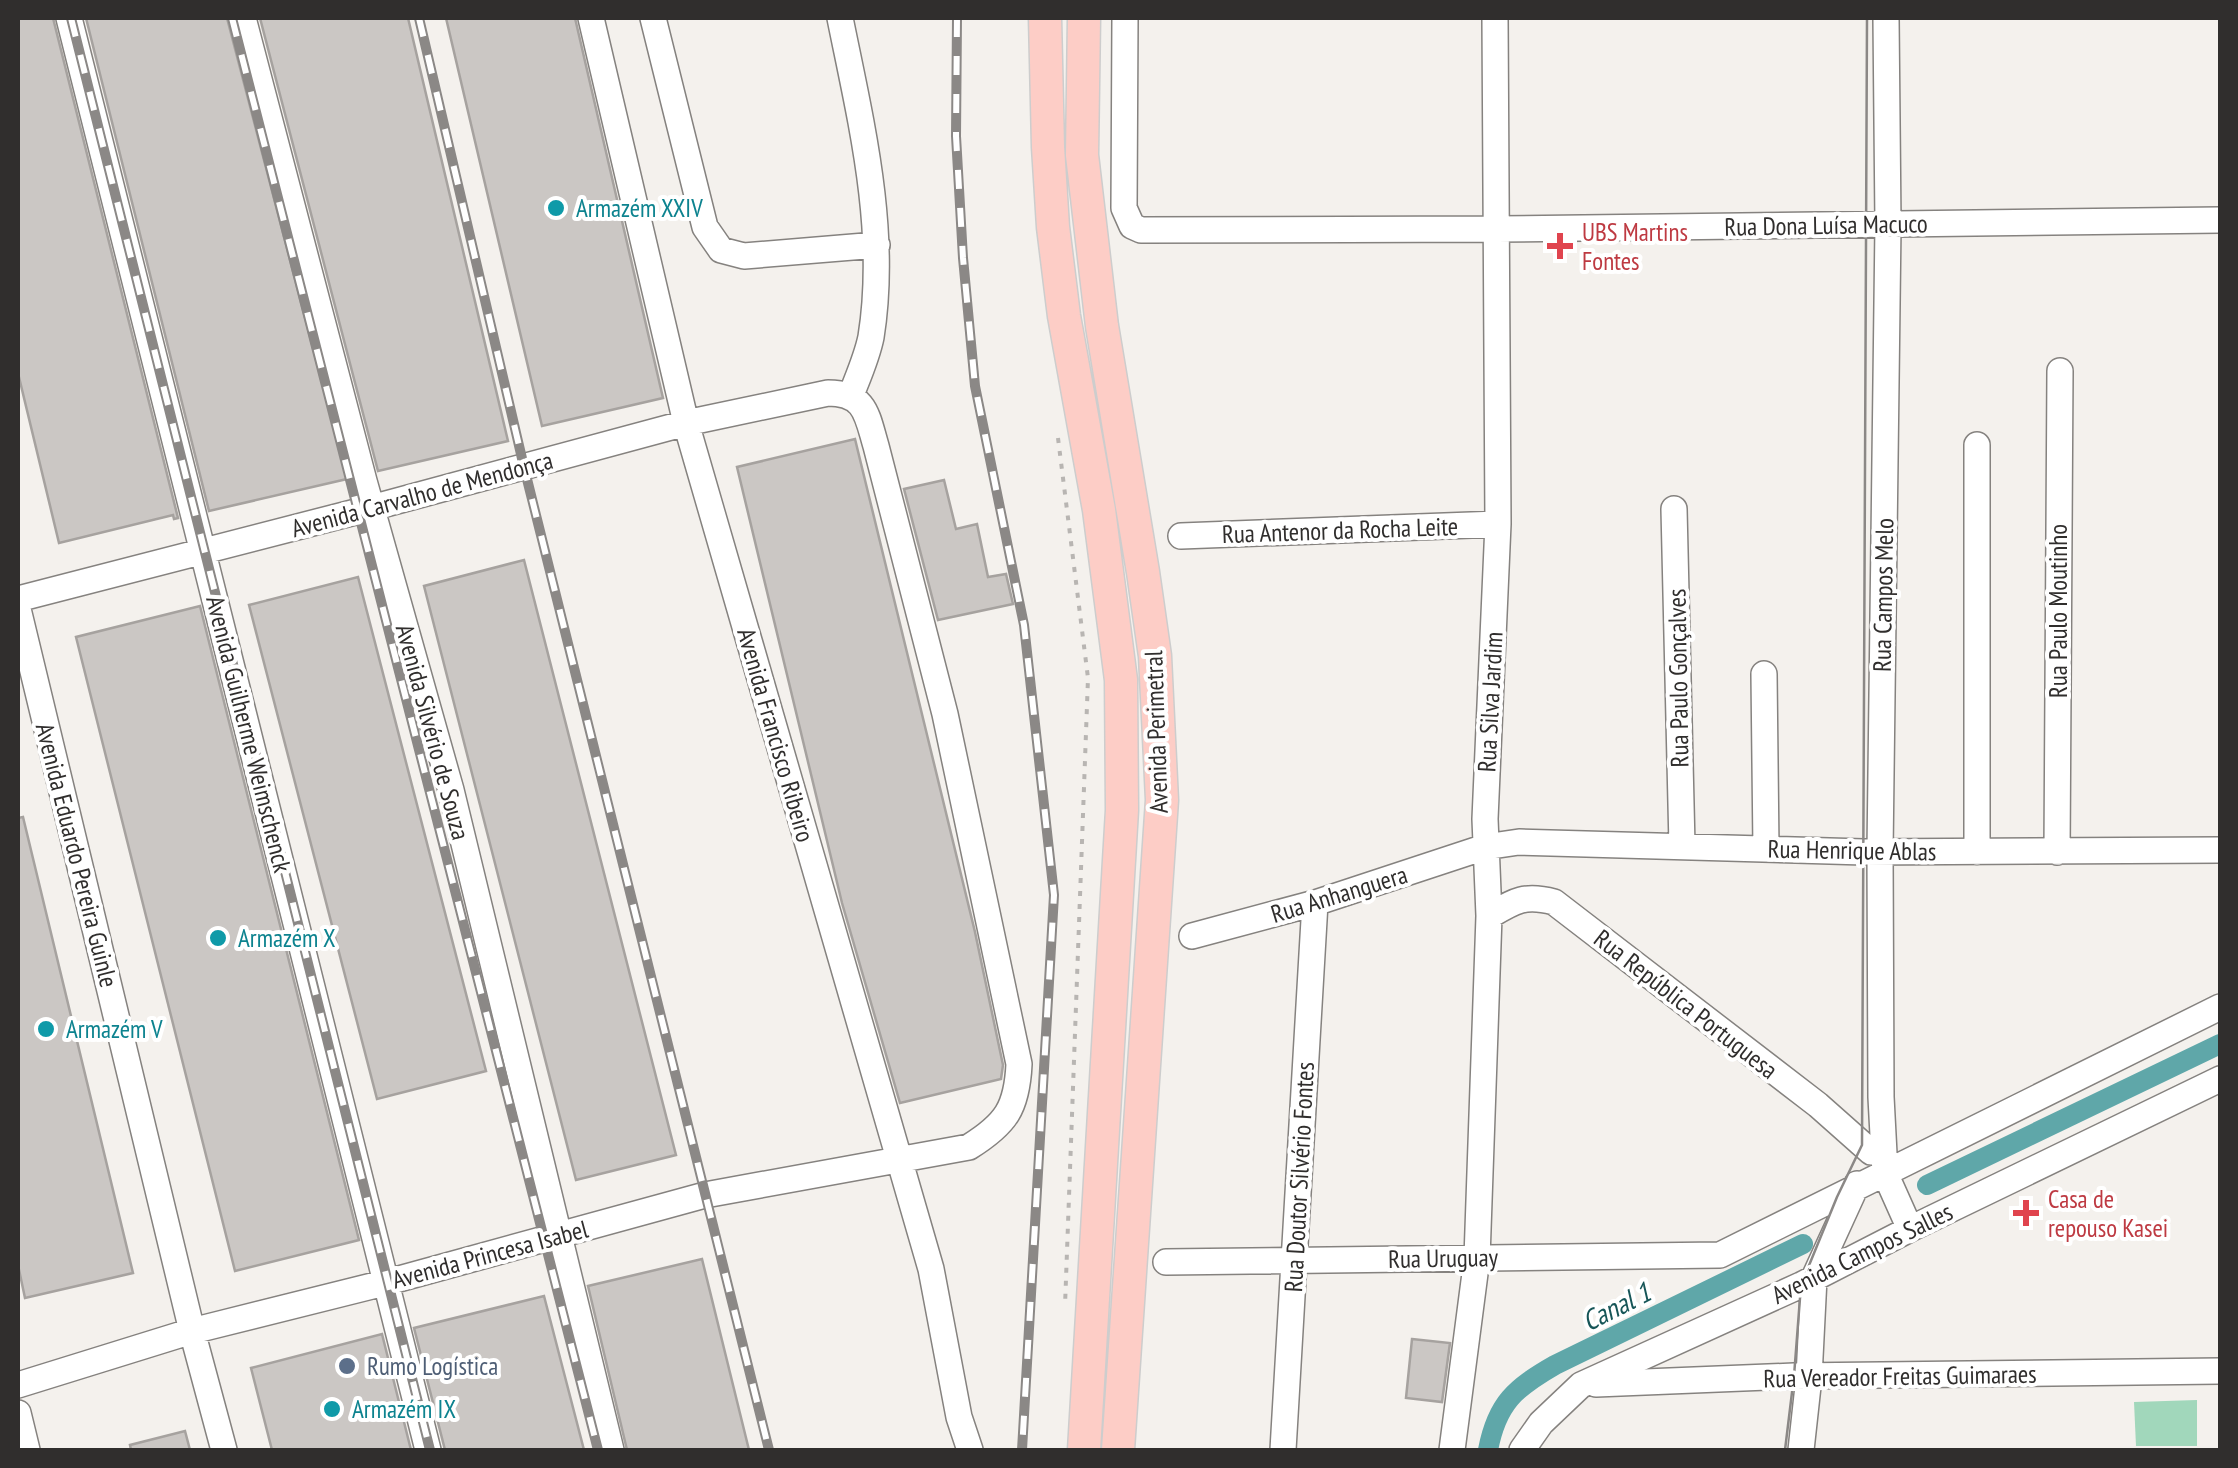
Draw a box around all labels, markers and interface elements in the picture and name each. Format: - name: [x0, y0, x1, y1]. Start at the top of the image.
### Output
- place label: Armazém XXIV: [576, 192, 703, 224]
- marker: Armazém XXIV: [545, 197, 567, 219]
- street label: Rua Dona Luísa Macuco: [1724, 207, 1928, 243]
- place label: UBS Martins Fontes: [1582, 216, 1688, 277]
- marker: UBS Martins Fontes: [1547, 233, 1573, 259]
- street label: Avenida Carvalho de Mendonça: [288, 444, 556, 544]
- street label: Rua Antenor da Rocha Leite: [1221, 510, 1459, 550]
- street label: Rua Campos Melo: [1866, 518, 1900, 672]
- street label: Rua Paulo Moutinho: [2042, 524, 2074, 698]
- street label: Rua Paulo Gonçalves: [1660, 588, 1696, 768]
- street label: Avenida Guilherme Weimschenck: [199, 592, 299, 876]
- street label: Avenida Silvério de Souza: [389, 621, 477, 843]
- street label: Avenida Francisco Ribeiro: [730, 624, 822, 846]
- street label: Rua Silva Jardim: [1470, 631, 1510, 773]
- street label: Avenida Perimetral: [1137, 650, 1175, 814]
- street label: Avenida Eduardo Pereira Guinle: [29, 720, 125, 990]
- street label: Rua Henrique Ablas: [1767, 833, 1937, 867]
- street label: Rua Anhanguera: [1267, 858, 1411, 930]
- place label: Armazém X: [238, 922, 335, 954]
- street label: Rua República Portuguesa: [1588, 922, 1784, 1086]
- marker: Armazém X: [207, 927, 229, 949]
- place label: Armazém V: [66, 1013, 163, 1045]
- marker: Armazém V: [35, 1018, 57, 1040]
- street label: Rua Doutor Silvério Fontes: [1277, 1061, 1321, 1293]
- place label: Casa de repouso Kasei: [2048, 1183, 2168, 1244]
- street label: Avenida Campos Salles: [1766, 1195, 1958, 1311]
- marker: Casa de repouso Kasei: [2013, 1200, 2039, 1226]
- street label: Avenida Princesa Isabel: [389, 1212, 592, 1296]
- street label: Rua Uruguay: [1388, 1241, 1499, 1275]
- water label: Canal 1: [1575, 1273, 1657, 1339]
- place label: Rumo Logística: [367, 1350, 498, 1382]
- marker: Rumo Logística: [336, 1355, 358, 1377]
- street label: Rua Vereador Freitas Guimaraes: [1763, 1358, 2037, 1394]
- place label: Armazém IX: [352, 1393, 456, 1425]
- marker: Armazém IX: [321, 1398, 343, 1420]

